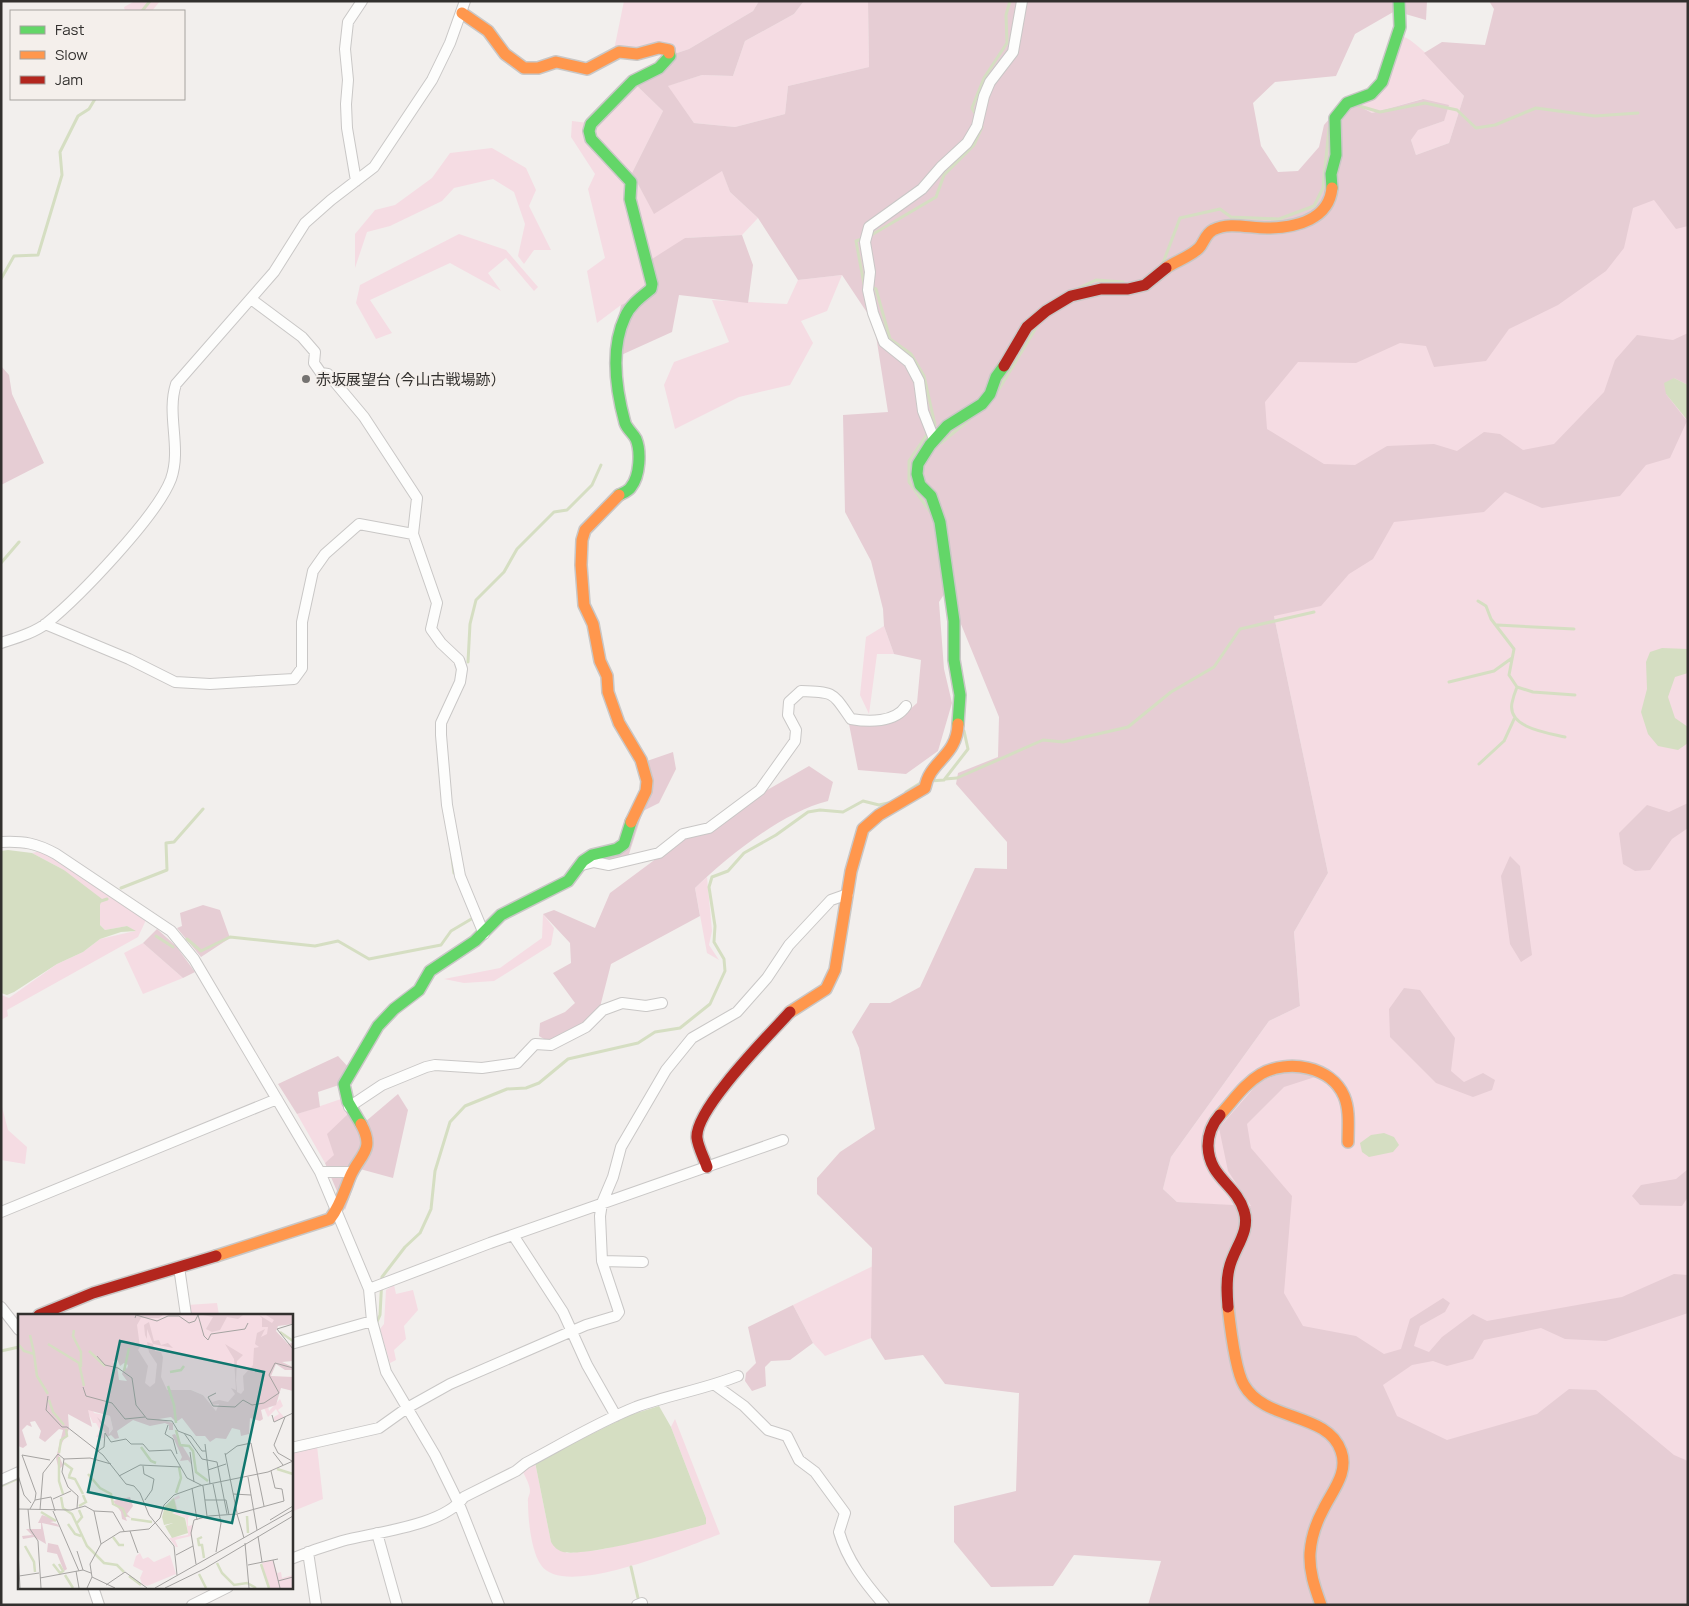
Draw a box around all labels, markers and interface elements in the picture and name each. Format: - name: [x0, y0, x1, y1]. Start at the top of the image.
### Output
- legend: [10, 10, 185, 100]
- text: Fast: [55, 19, 84, 40]
- text: Slow: [55, 44, 88, 65]
- text: Jam: [55, 69, 83, 90]
- place label: 赤坂展望台 (今山古戦場跡）: [316, 369, 505, 390]
- marker: 赤坂展望台 (今山古戦場跡）: [300, 373, 312, 385]
- inset map: [18, 1314, 292, 1588]

